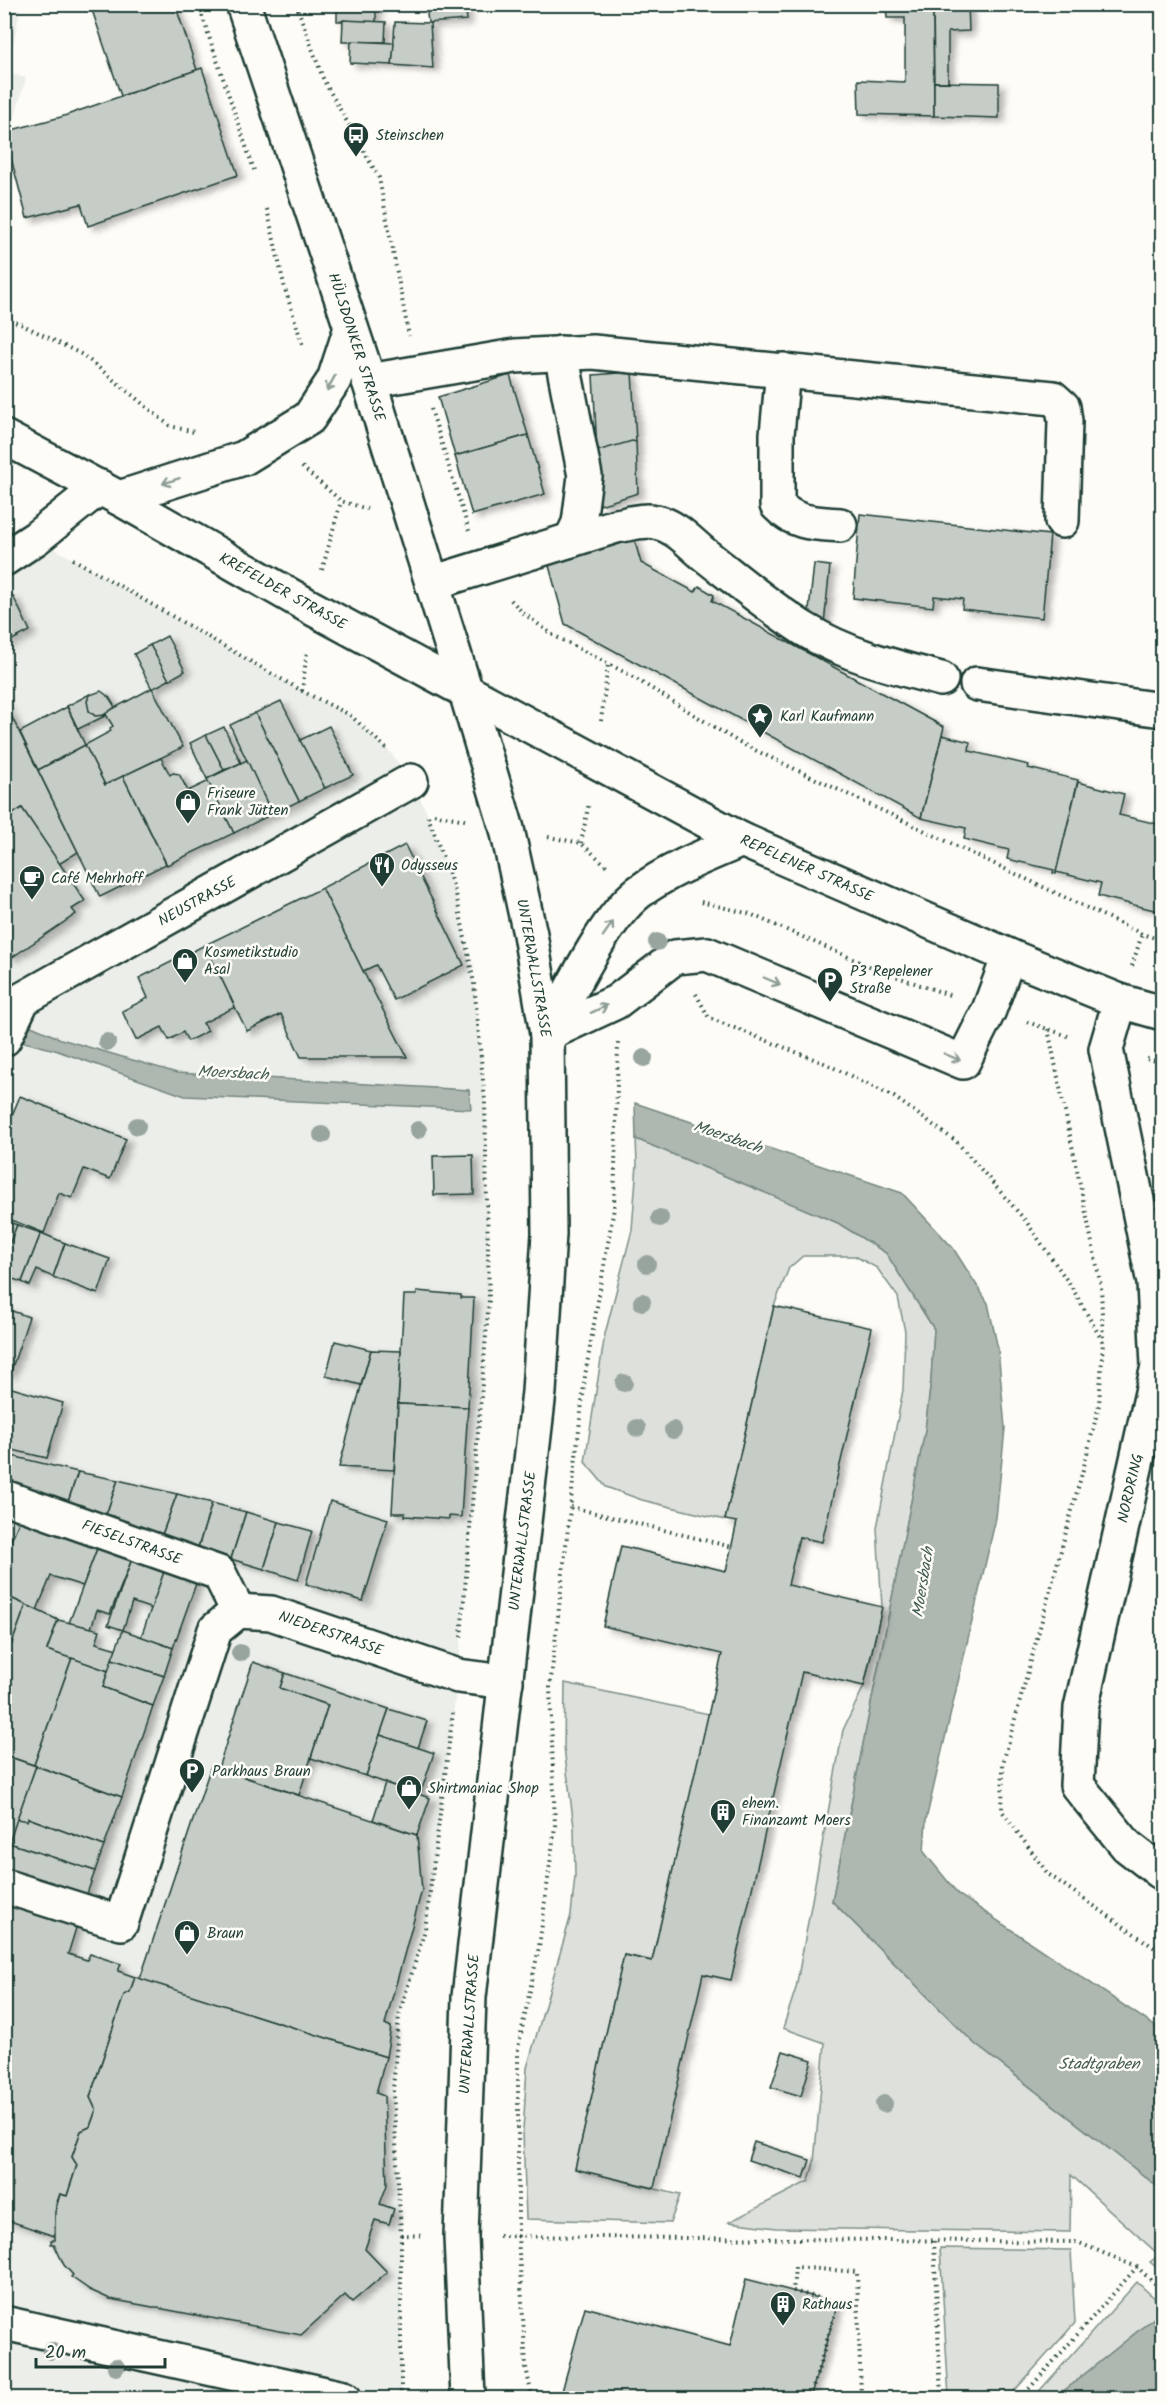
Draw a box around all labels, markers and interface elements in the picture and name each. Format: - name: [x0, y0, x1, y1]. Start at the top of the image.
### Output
- bus stop icon: Steinschen: [341, 120, 371, 158]
- place label: Steinschen: [376, 124, 444, 148]
- street label: HÜLSDONKER STRASSE: [321, 270, 392, 426]
- one-way arrow: [325, 373, 336, 391]
- one-way arrow: [162, 476, 181, 487]
- street label: KREFELDER STRASSE: [214, 547, 352, 638]
- place icon: Karl Kaufmann: [745, 701, 775, 739]
- place label: Karl Kaufmann: [780, 705, 874, 729]
- place label: Friseure Frank Jütten: [207, 782, 288, 823]
- shop icon: Friseure Frank Jütten: [173, 787, 203, 825]
- street label: REPELENER STRASSE: [736, 829, 878, 910]
- restaurant icon: Odysseus: [367, 850, 397, 888]
- place label: Odysseus: [401, 854, 458, 878]
- cafe icon: Café Mehrhoff: [17, 863, 47, 901]
- place label: Café Mehrhoff: [51, 867, 144, 891]
- street label: NEUSTRASSE: [154, 870, 242, 933]
- street label: UNTERWALLSTRASSE: [509, 897, 557, 1041]
- one-way arrow: [601, 921, 614, 938]
- place label: Kosmetikstudio Asal: [204, 941, 299, 982]
- shop icon: Kosmetikstudio Asal: [170, 946, 200, 984]
- place label: P3 Repelener Straße: [850, 960, 933, 1001]
- parking icon: P3 Repelener Straße: [815, 965, 845, 1003]
- one-way arrow: [763, 977, 781, 988]
- one-way arrow: [590, 1003, 608, 1015]
- one-way arrow: [942, 1052, 960, 1063]
- water label: Moersbach: [197, 1059, 270, 1088]
- water label: Moersbach: [690, 1114, 766, 1161]
- street label: NORDRING: [1111, 1451, 1151, 1525]
- street label: UNTERWALLSTRASSE: [503, 1469, 544, 1612]
- street label: FIESELSTRASSE: [78, 1514, 186, 1573]
- water label: Moersbach: [906, 1544, 942, 1619]
- street label: NIEDERSTRASSE: [275, 1605, 387, 1663]
- parking icon: Parkhaus Braun: [177, 1756, 207, 1794]
- place label: Parkhaus Braun: [212, 1760, 311, 1784]
- shop icon: Shirtmaniac Shop: [394, 1773, 424, 1811]
- place label: Shirtmaniac Shop: [428, 1777, 539, 1801]
- place label: ehem. Finanzamt Moers: [742, 1792, 851, 1833]
- building icon: ehem. Finanzamt Moers: [708, 1797, 738, 1835]
- shop icon: Braun: [172, 1918, 202, 1956]
- place label: Braun: [207, 1922, 244, 1946]
- street label: UNTERWALLSTRASSE: [453, 1952, 487, 2095]
- water label: Stadtgraben: [1059, 2052, 1141, 2077]
- building icon: Rathaus: [768, 2289, 798, 2327]
- place label: Rathaus: [802, 2293, 853, 2317]
- scale bar: [36, 2331, 165, 2369]
- text: 20 m: [45, 2339, 86, 2368]

